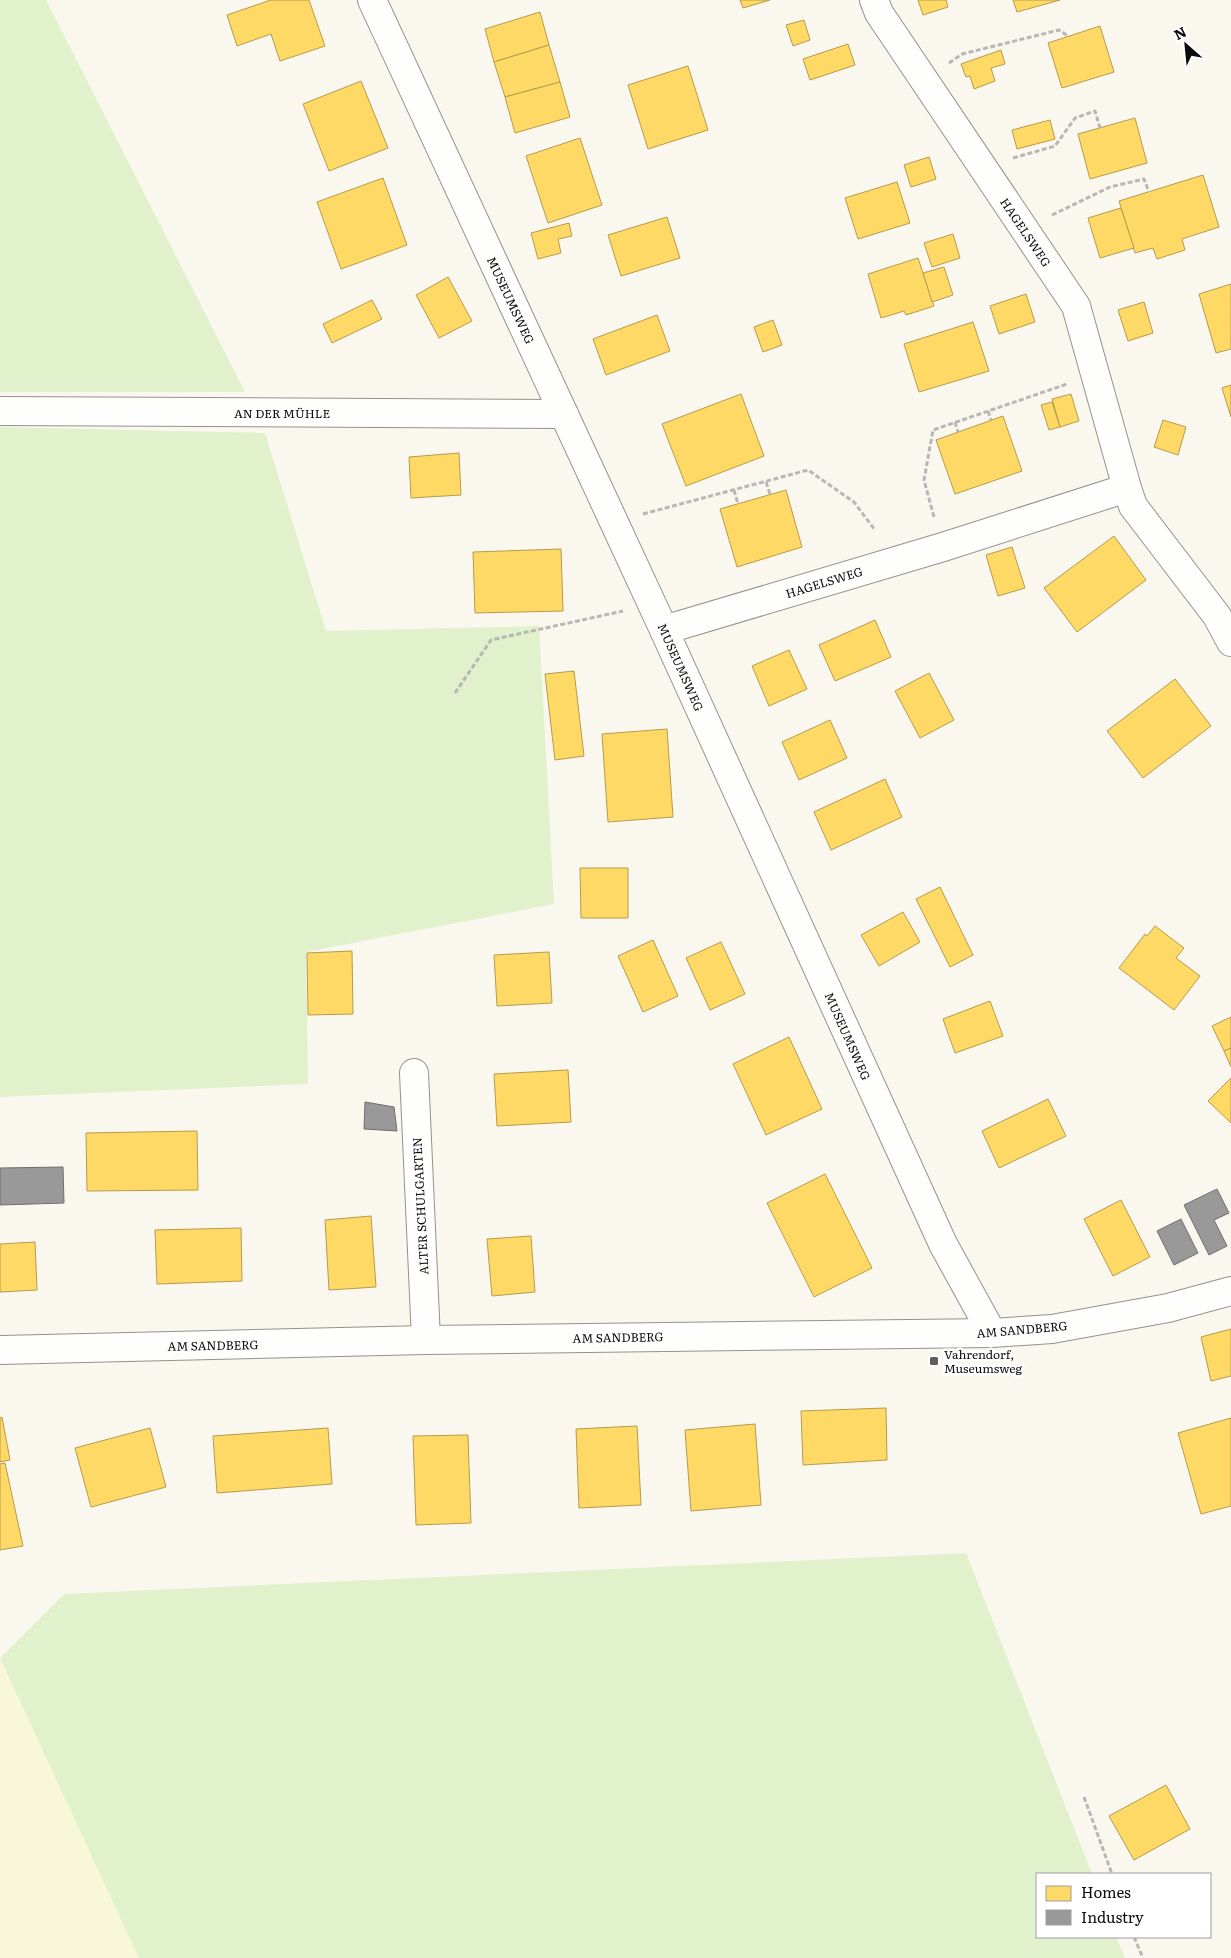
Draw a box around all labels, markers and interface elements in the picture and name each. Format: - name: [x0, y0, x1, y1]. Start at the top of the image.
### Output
- north arrow: [1161, 20, 1211, 70]
- text: N: [1170, 21, 1190, 44]
- street label: HAGELSWEG: [996, 194, 1056, 270]
- street label: MUSEUMSWEG: [483, 253, 539, 347]
- street label: AN DER MÜHLE: [234, 404, 330, 422]
- street label: HAGELSWEG: [783, 562, 865, 602]
- street label: MUSEUMSWEG: [654, 620, 708, 714]
- street label: MUSEUMSWEG: [821, 989, 875, 1083]
- street label: ALTER SCHULGARTEN: [407, 1137, 433, 1275]
- street label: AM SANDBERG: [976, 1316, 1068, 1342]
- street label: AM SANDBERG: [572, 1327, 664, 1347]
- street label: AM SANDBERG: [167, 1335, 259, 1355]
- place label: Vahrendorf, Museumsweg: [944, 1345, 1023, 1377]
- marker: Vahrendorf, Museumsweg: [928, 1355, 940, 1367]
- legend: [1036, 1873, 1211, 1938]
- text: Homes: [1081, 1880, 1131, 1903]
- text: Industry: [1081, 1905, 1144, 1928]

